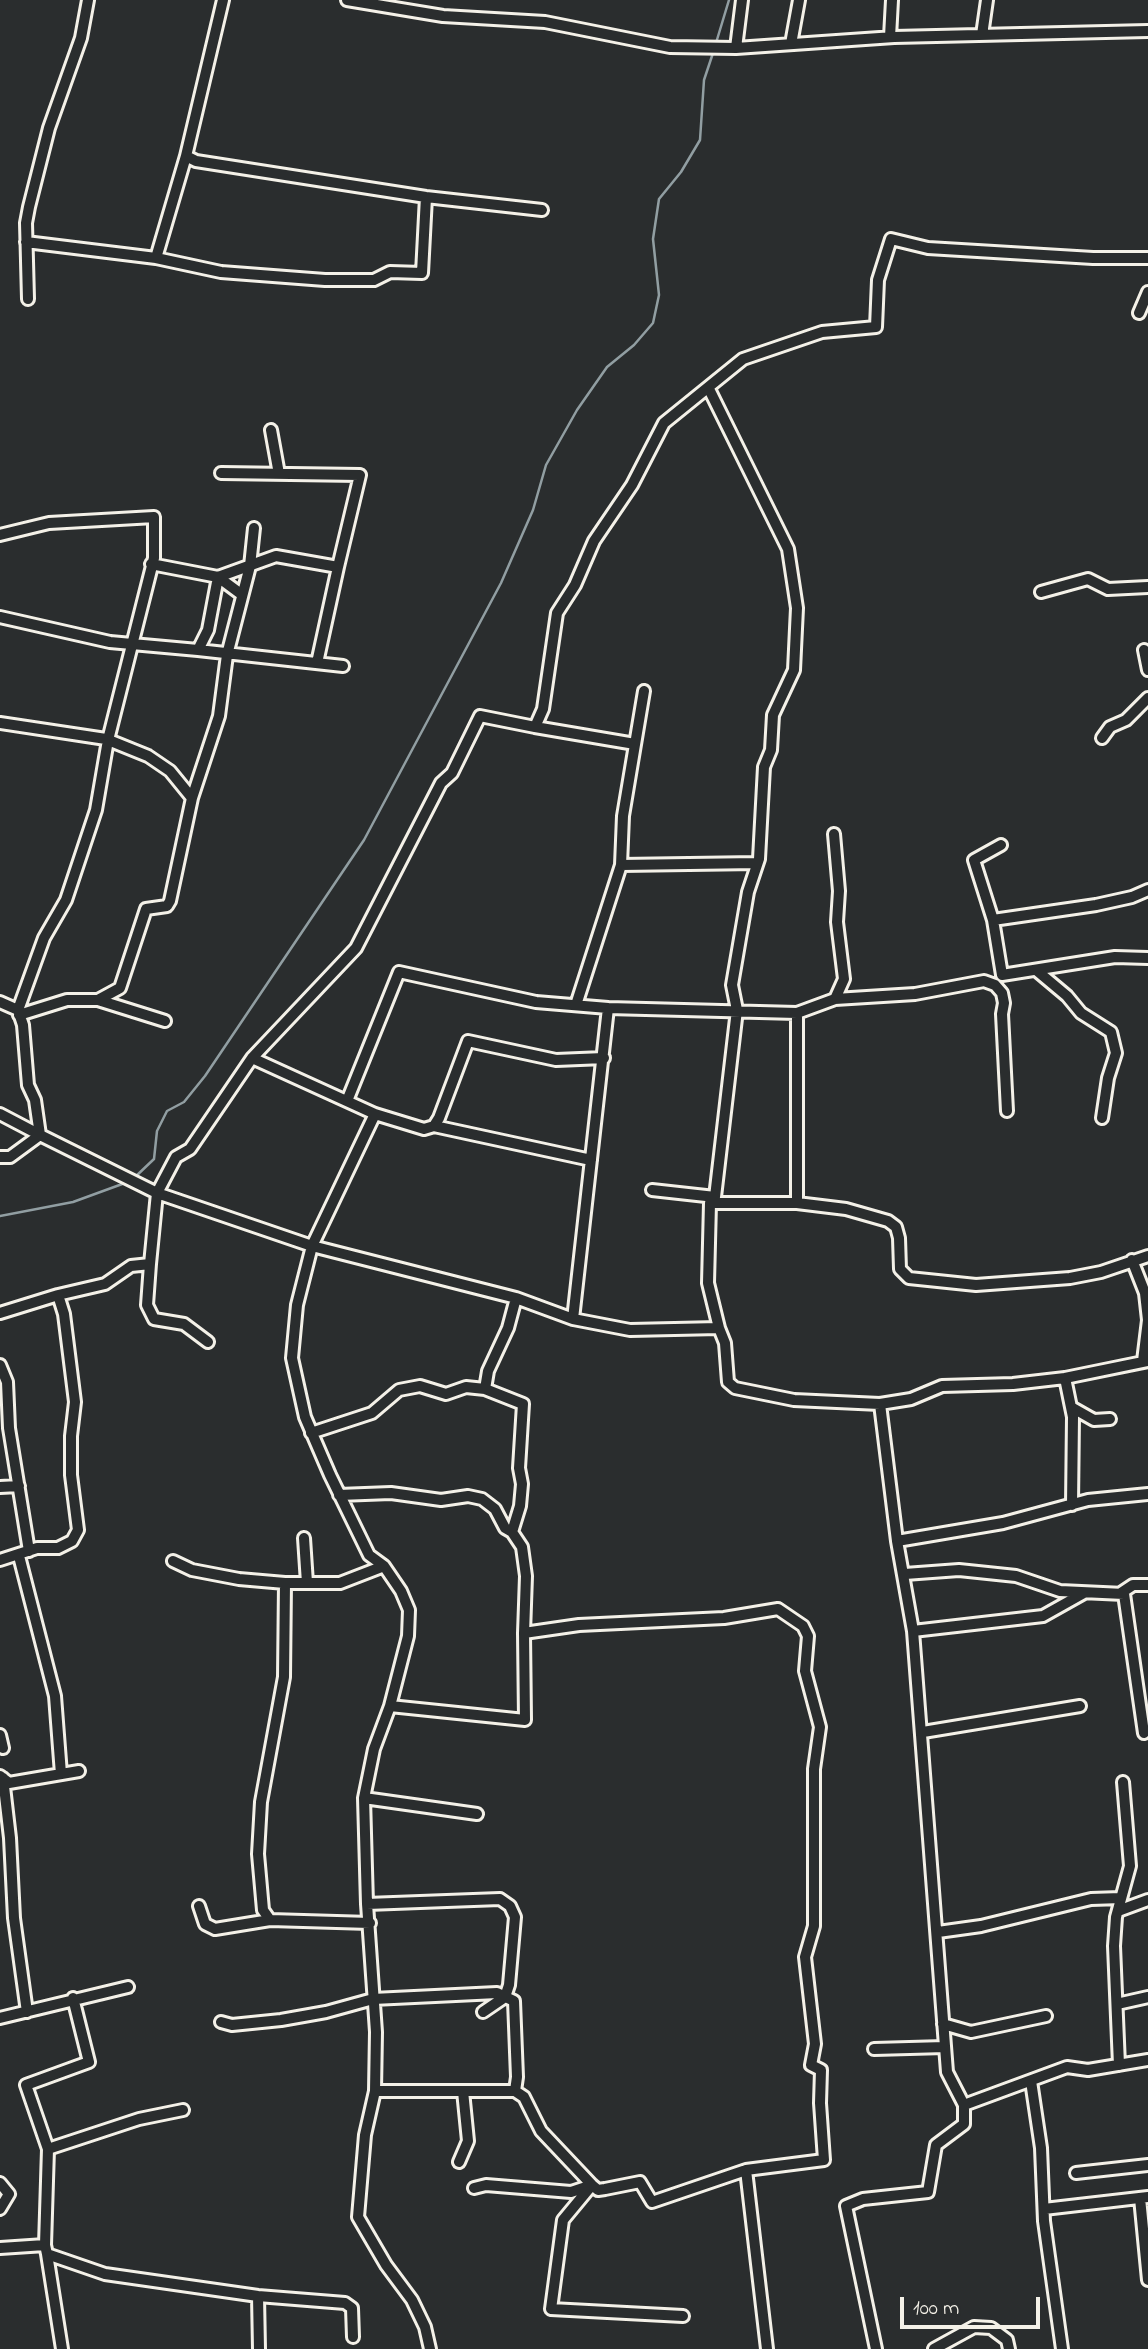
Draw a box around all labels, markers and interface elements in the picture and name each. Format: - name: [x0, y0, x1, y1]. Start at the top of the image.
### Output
- scale bar: [903, 2282, 1043, 2326]
- text: 100 m: [913, 2294, 959, 2324]

